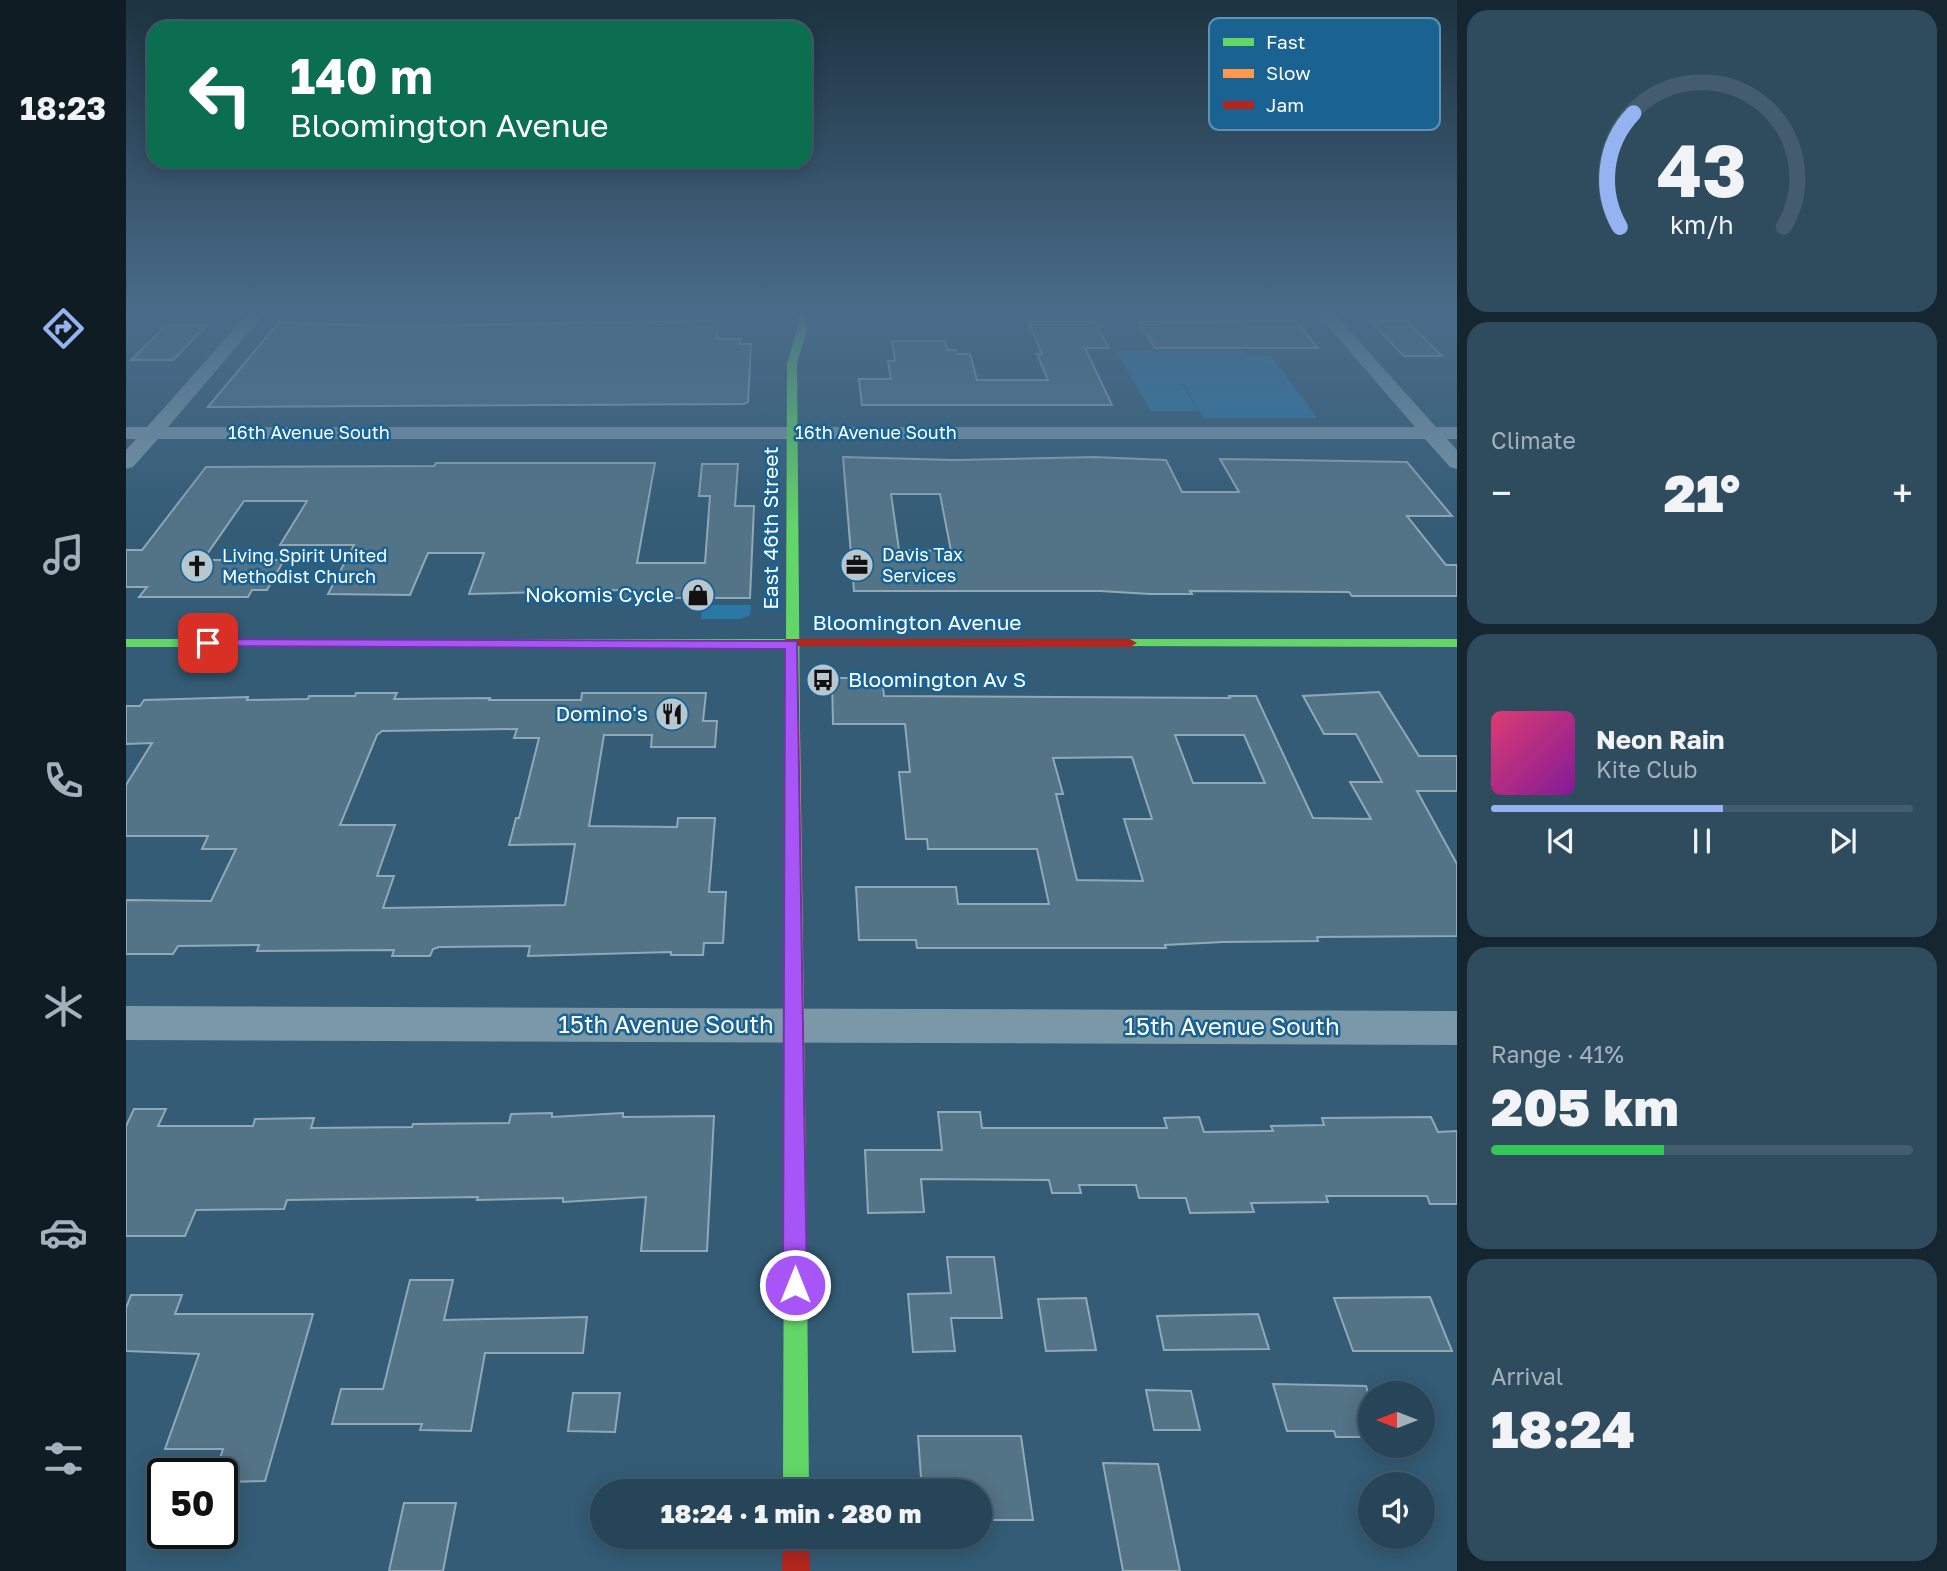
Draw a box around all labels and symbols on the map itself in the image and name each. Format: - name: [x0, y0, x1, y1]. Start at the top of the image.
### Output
- legend: [1209, 18, 1440, 130]
- text: Fast: [1266, 30, 1305, 53]
- text: Slow: [1266, 61, 1311, 84]
- text: Jam: [1266, 93, 1304, 116]
- street label: 16th Avenue South: [228, 421, 390, 443]
- street label: 16th Avenue South: [795, 421, 957, 443]
- street label: East 46th Street: [757, 446, 783, 610]
- place label: Davis Tax Services: [882, 543, 963, 586]
- place label: Living Spirit United Methodist Church: [222, 544, 387, 587]
- office icon: Davis Tax Services: [838, 546, 876, 584]
- church icon: Living Spirit United Methodist Church: [178, 547, 216, 585]
- shop icon: Nokomis Cycle: [679, 576, 717, 614]
- place label: Nokomis Cycle: [525, 581, 674, 607]
- street label: Bloomington Avenue: [812, 609, 1022, 635]
- pin: [178, 613, 238, 673]
- bus stop icon: Bloomington Av S: [804, 661, 842, 699]
- place label: Bloomington Av S: [848, 666, 1026, 692]
- restaurant icon: Domino's: [653, 695, 691, 733]
- place label: Domino's: [555, 700, 648, 726]
- street label: 15th Avenue South: [558, 1009, 774, 1038]
- street label: 15th Avenue South: [1124, 1011, 1340, 1040]
- position arrow: [758, 1248, 832, 1322]
- north arrow: [1358, 1381, 1435, 1458]
- speed limit sign: 50: [147, 1458, 238, 1549]

